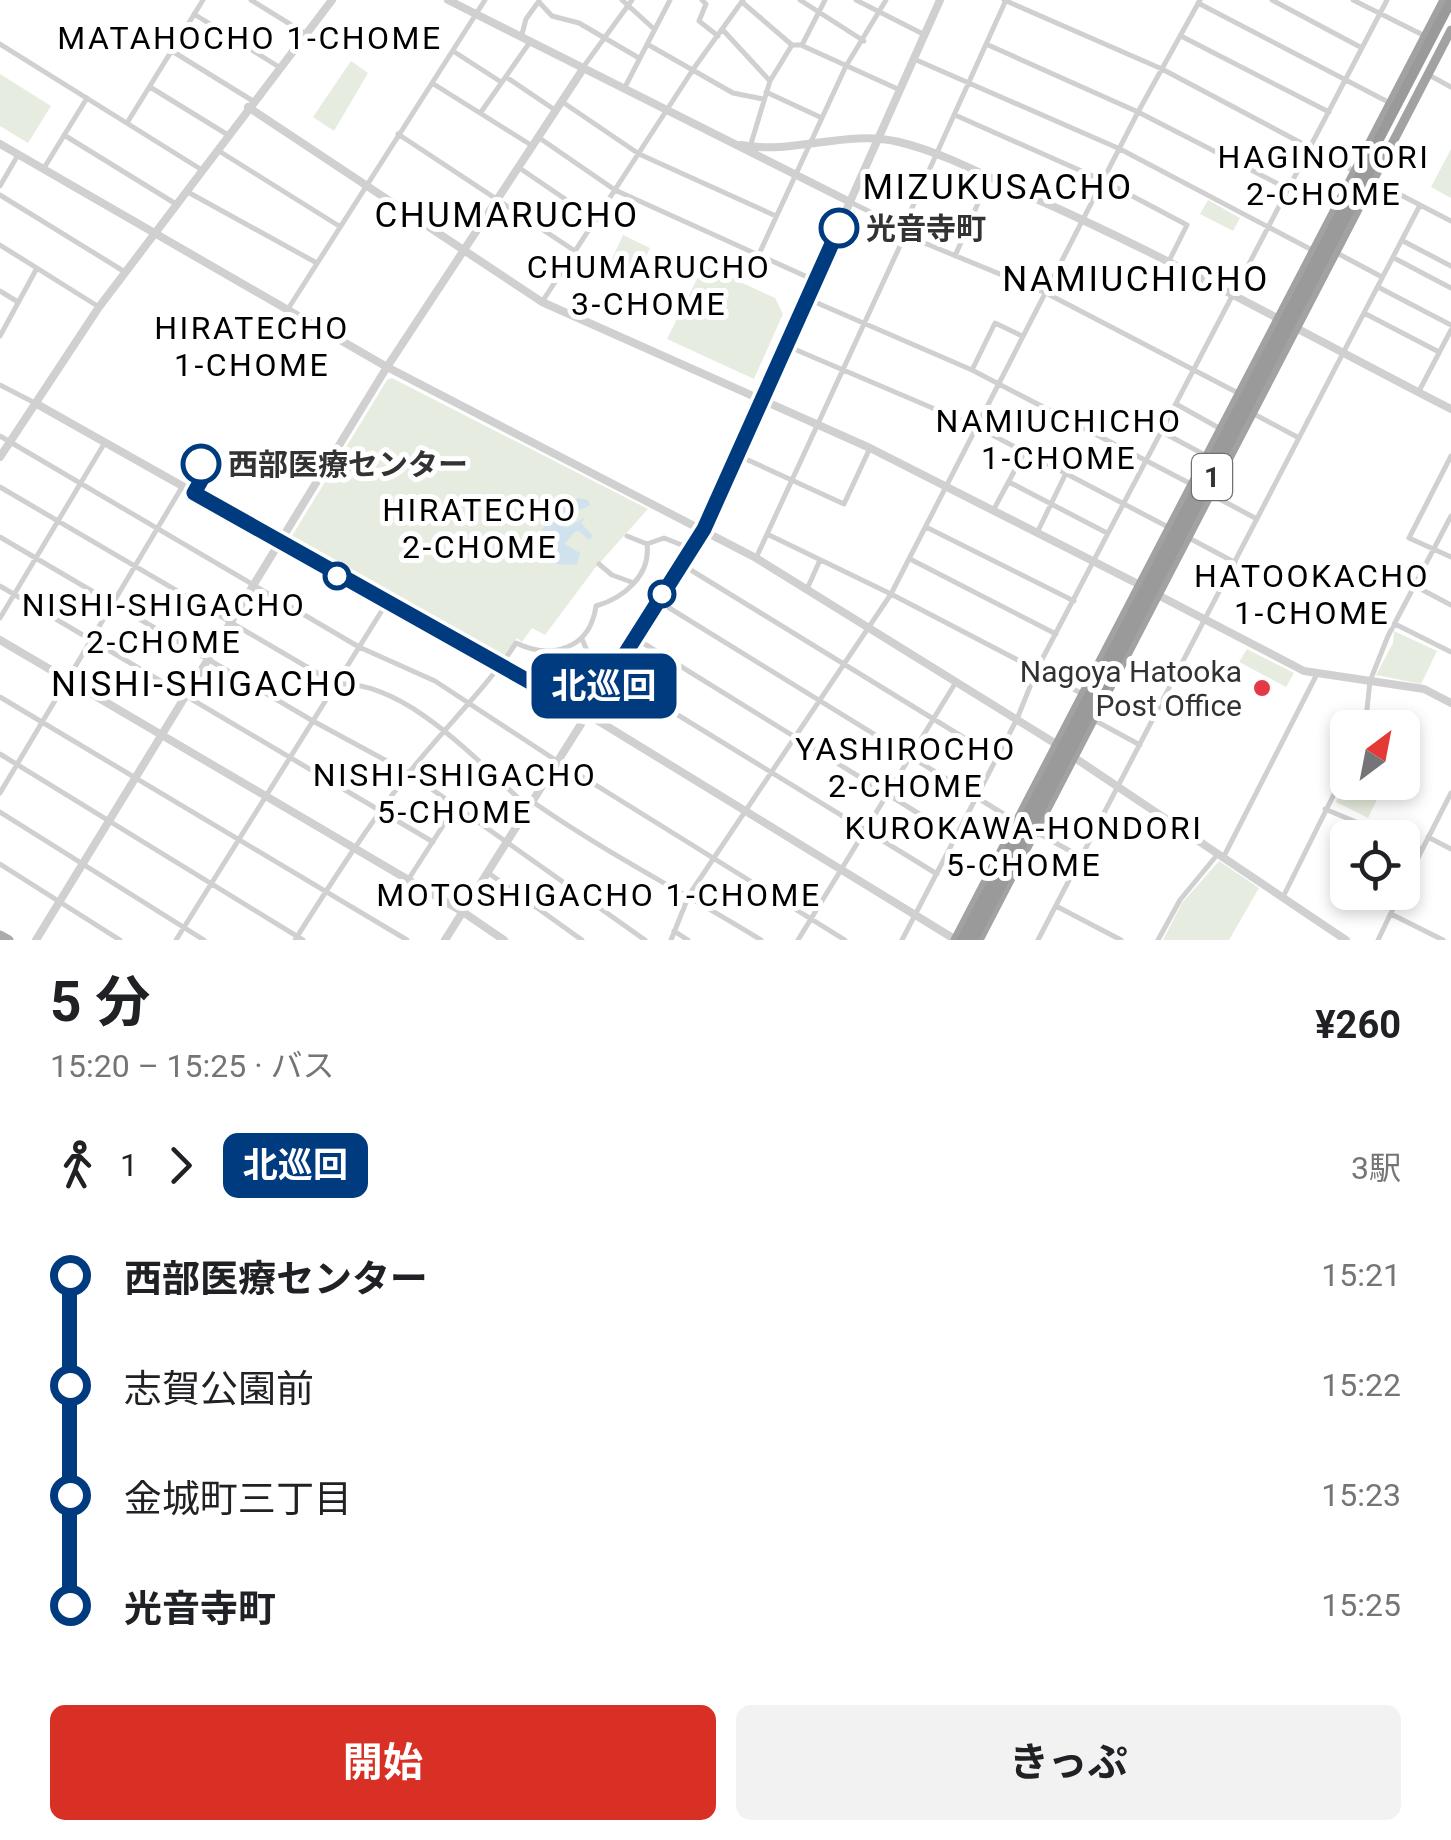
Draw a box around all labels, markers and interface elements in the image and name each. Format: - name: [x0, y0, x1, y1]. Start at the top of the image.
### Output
- district label: MATAHOCHO 1-CHOME: [57, 19, 443, 57]
- district label: HAGINOTORI 2-CHOME: [1218, 138, 1430, 213]
- district label: MIZUKUSACHO: [862, 167, 1134, 208]
- district label: CHUMARUCHO: [374, 195, 640, 236]
- marker: 光音寺町: [820, 209, 858, 247]
- place label: 光音寺町: [866, 211, 986, 246]
- district label: CHUMARUCHO 3-CHOME: [527, 248, 771, 323]
- district label: NAMIUCHICHO: [1002, 259, 1270, 300]
- district label: HIRATECHO 1-CHOME: [154, 309, 350, 384]
- district label: NAMIUCHICHO 1-CHOME: [936, 402, 1182, 477]
- marker: 西部医療センター: [182, 445, 220, 483]
- place label: 西部医療センター: [228, 447, 468, 482]
- road number: 1: [1192, 454, 1232, 500]
- district label: HIRATECHO 2-CHOME: [382, 491, 578, 566]
- district label: HATOOKACHO 1-CHOME: [1194, 557, 1430, 632]
- unlabelled marker: [324, 563, 350, 589]
- unlabelled marker: [649, 581, 675, 607]
- district label: NISHI-SHIGACHO 2-CHOME: [22, 586, 306, 661]
- line badge: 北巡回: [546, 654, 662, 718]
- place label: Nagoya Hatooka Post Office: [1020, 654, 1242, 723]
- district label: NISHI-SHIGACHO: [51, 664, 359, 705]
- text: 北巡回: [551, 666, 657, 707]
- marker: Nagoya Hatooka Post Office: [1251, 677, 1273, 699]
- north arrow: [1330, 710, 1420, 800]
- map controls: [1330, 710, 1420, 910]
- district label: YASHIROCHO 2-CHOME: [795, 730, 1017, 805]
- district label: NISHI-SHIGACHO 5-CHOME: [313, 756, 597, 831]
- district label: KUROKAWA-HONDORI 5-CHOME: [845, 809, 1203, 884]
- button: locate: [1330, 820, 1420, 910]
- district label: MOTOSHIGACHO 1-CHOME: [376, 876, 822, 914]
- text: 5 分: [50, 970, 150, 1034]
- text: ¥260: [1315, 1003, 1401, 1047]
- text: 15:20 – 15:25 · バス: [50, 1047, 335, 1085]
- icon: walk: [50, 1138, 105, 1193]
- icon: forward: [153, 1138, 208, 1193]
- text: 北巡回: [243, 1145, 348, 1186]
- text: 1: [120, 1146, 138, 1184]
- text: 3駅: [1351, 1149, 1401, 1187]
- text: 15:21: [1321, 1256, 1401, 1294]
- text: 西部医療センター: [124, 1257, 428, 1301]
- text: 15:22: [1321, 1366, 1401, 1404]
- text: 志賀公園前: [124, 1367, 314, 1411]
- text: 15:23: [1321, 1476, 1401, 1514]
- text: 金城町三丁目: [124, 1477, 352, 1521]
- text: 15:25: [1321, 1586, 1401, 1624]
- text: 光音寺町: [124, 1587, 276, 1631]
- button: 開始: [50, 1705, 716, 1820]
- button: きっぷ: [736, 1705, 1401, 1820]

